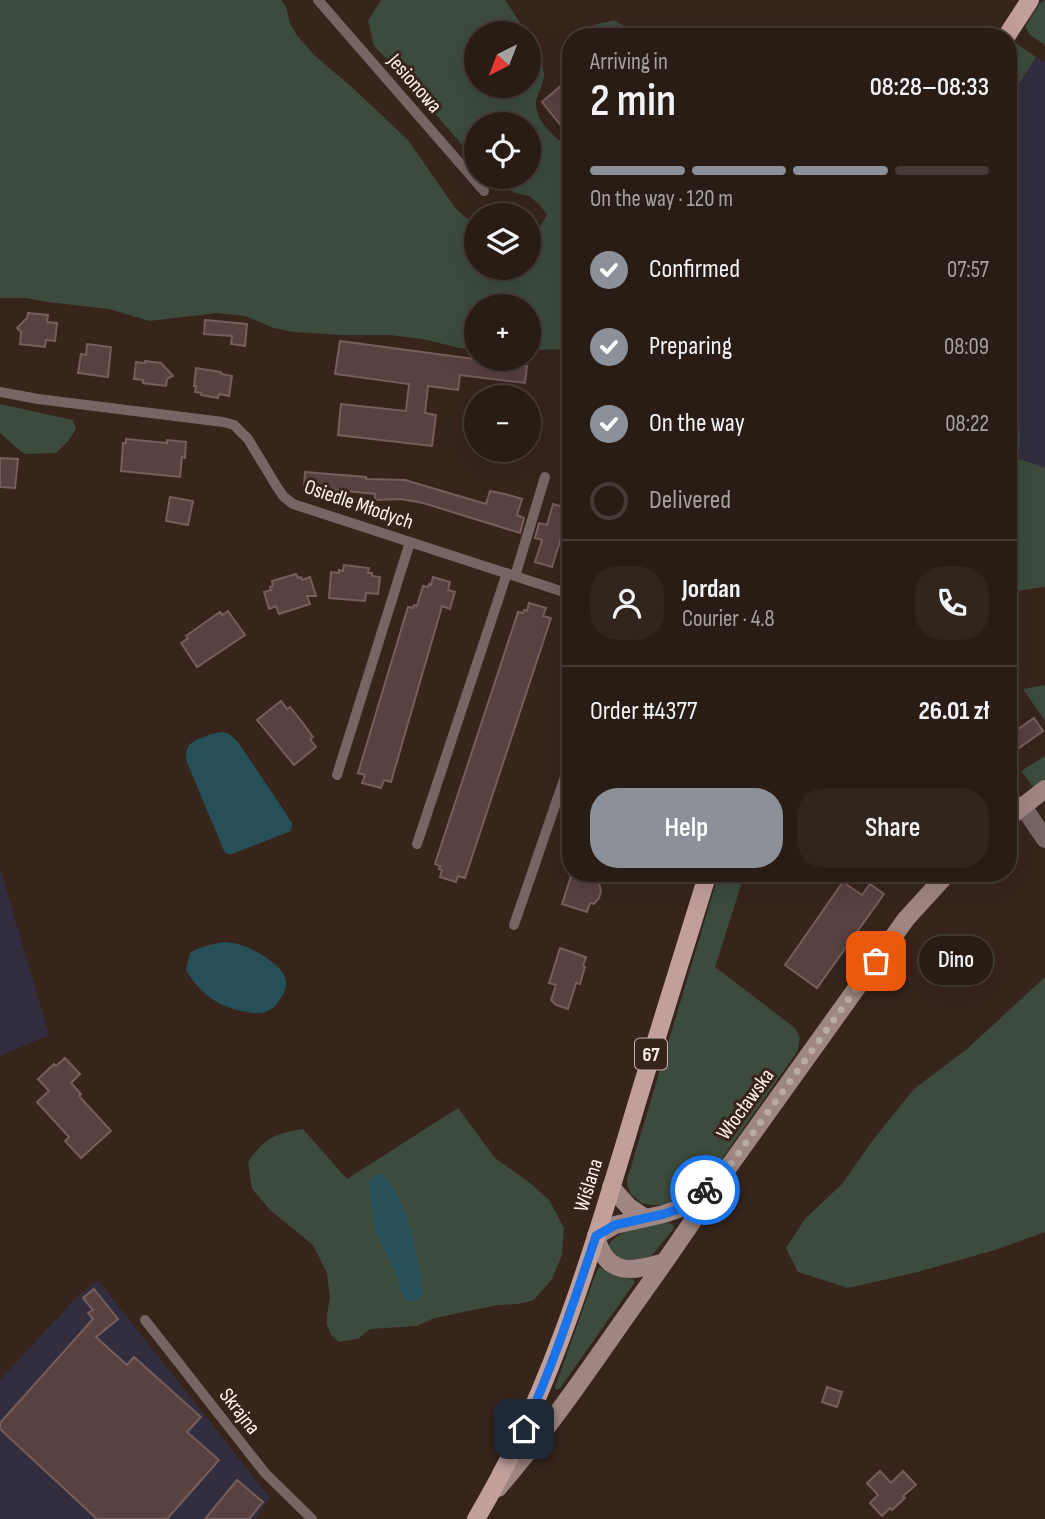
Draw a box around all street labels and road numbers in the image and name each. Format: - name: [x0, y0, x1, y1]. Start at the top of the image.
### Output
- street label: Jesionowa: [382, 48, 447, 118]
- street label: Osiedle Młodych: [301, 474, 417, 535]
- road number: 67: [635, 1038, 667, 1070]
- street label: Włocławska: [711, 1064, 780, 1145]
- street label: Wiślana: [569, 1156, 608, 1215]
- street label: Skrajna: [214, 1383, 265, 1439]

